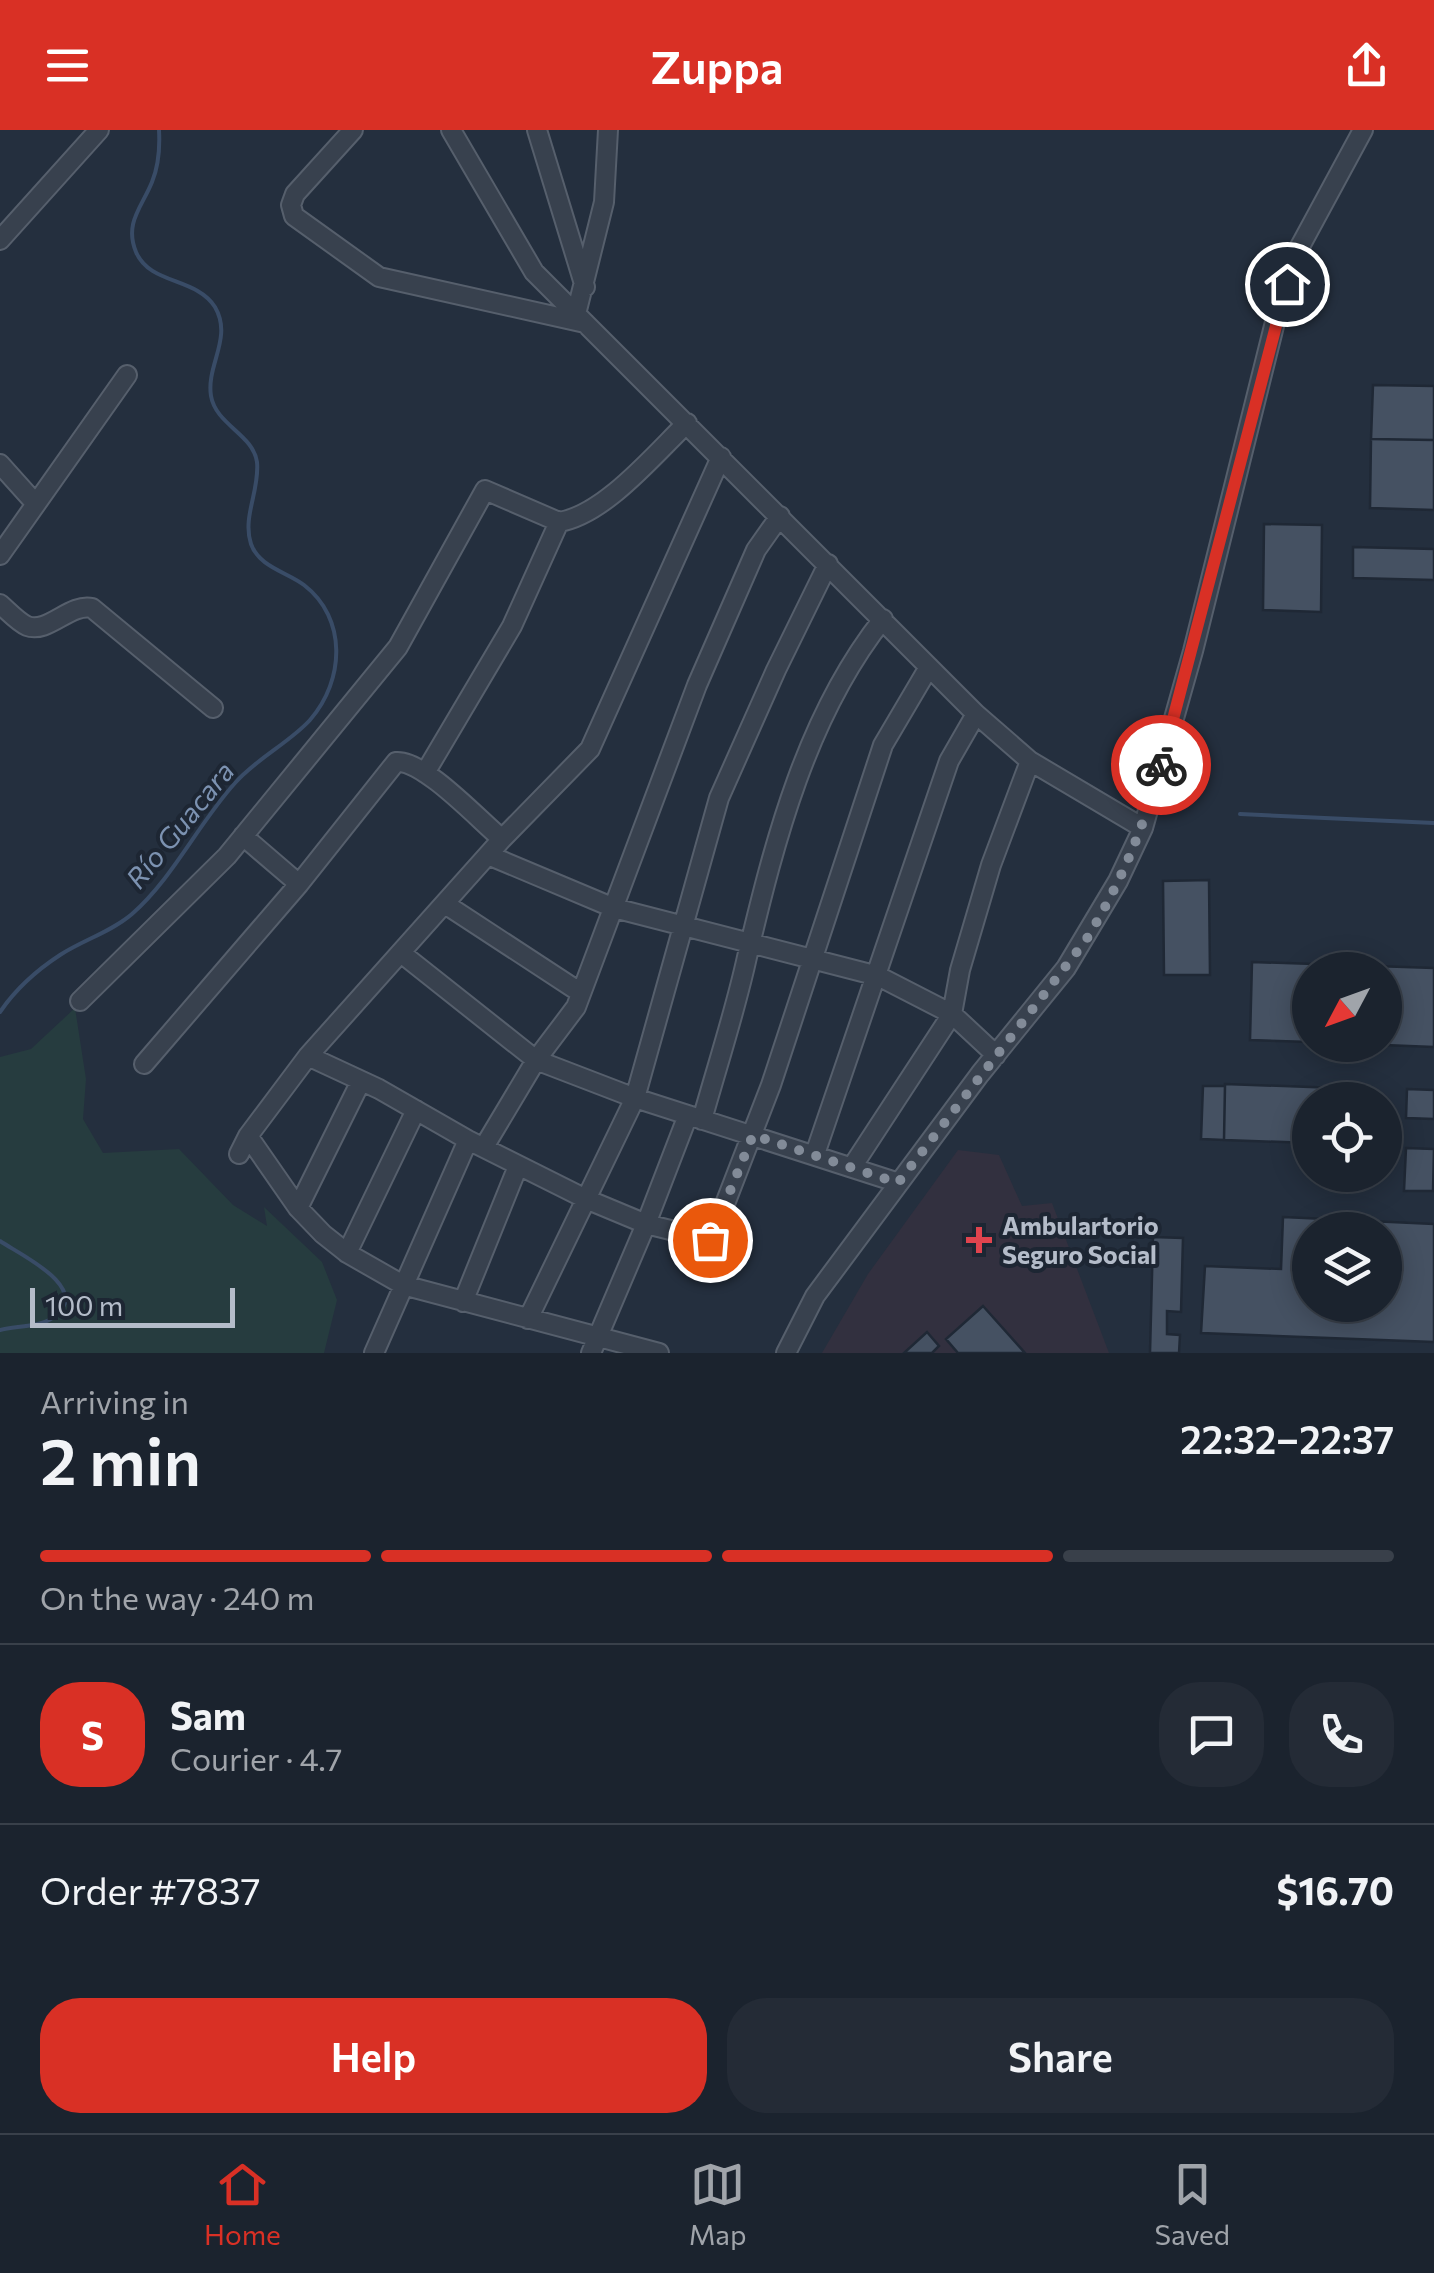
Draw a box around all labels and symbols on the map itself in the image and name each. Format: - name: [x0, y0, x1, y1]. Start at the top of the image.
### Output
- pin: [1245, 242, 1330, 327]
- courier: [1111, 715, 1211, 815]
- water label: Río Guacara: [118, 754, 241, 894]
- north arrow: [1292, 952, 1402, 1062]
- pin: [668, 1198, 753, 1283]
- place label: Ambulartorio Seguro Social: [1002, 1210, 1159, 1269]
- marker: Ambulartorio Seguro Social: [966, 1227, 992, 1253]
- scale bar: [30, 1283, 235, 1328]

